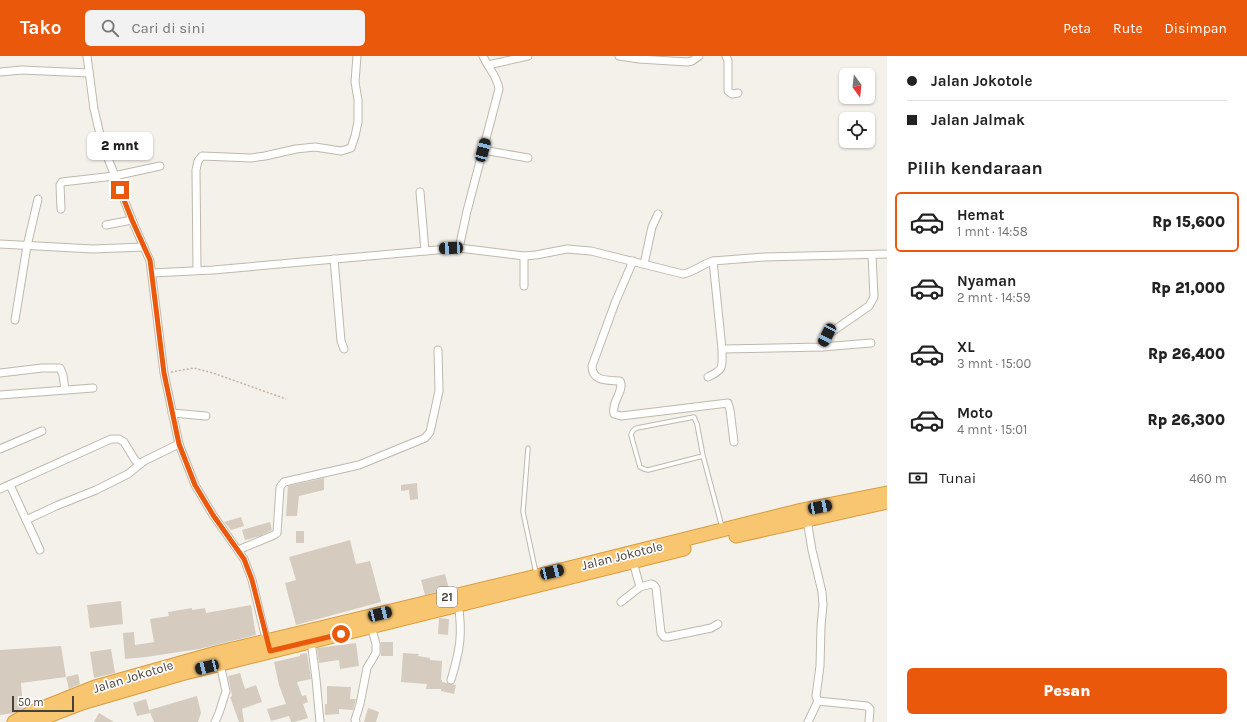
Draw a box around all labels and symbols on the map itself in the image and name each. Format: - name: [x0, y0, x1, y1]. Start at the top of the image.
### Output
- north arrow: [839, 68, 875, 104]
- callout: 2 mnt: [87, 132, 153, 160]
- car: [474, 137, 492, 163]
- route end: [111, 181, 129, 199]
- car: [439, 241, 463, 255]
- car: [816, 322, 838, 348]
- car: [807, 499, 833, 515]
- street label: Jalan Jokotole: [580, 538, 665, 573]
- car: [539, 563, 565, 581]
- road number: 21: [437, 587, 457, 607]
- car: [367, 605, 393, 623]
- route start: [332, 625, 350, 643]
- street label: Jalan Jokotole: [91, 657, 175, 696]
- car: [194, 658, 220, 676]
- scale bar: [12, 694, 74, 713]

